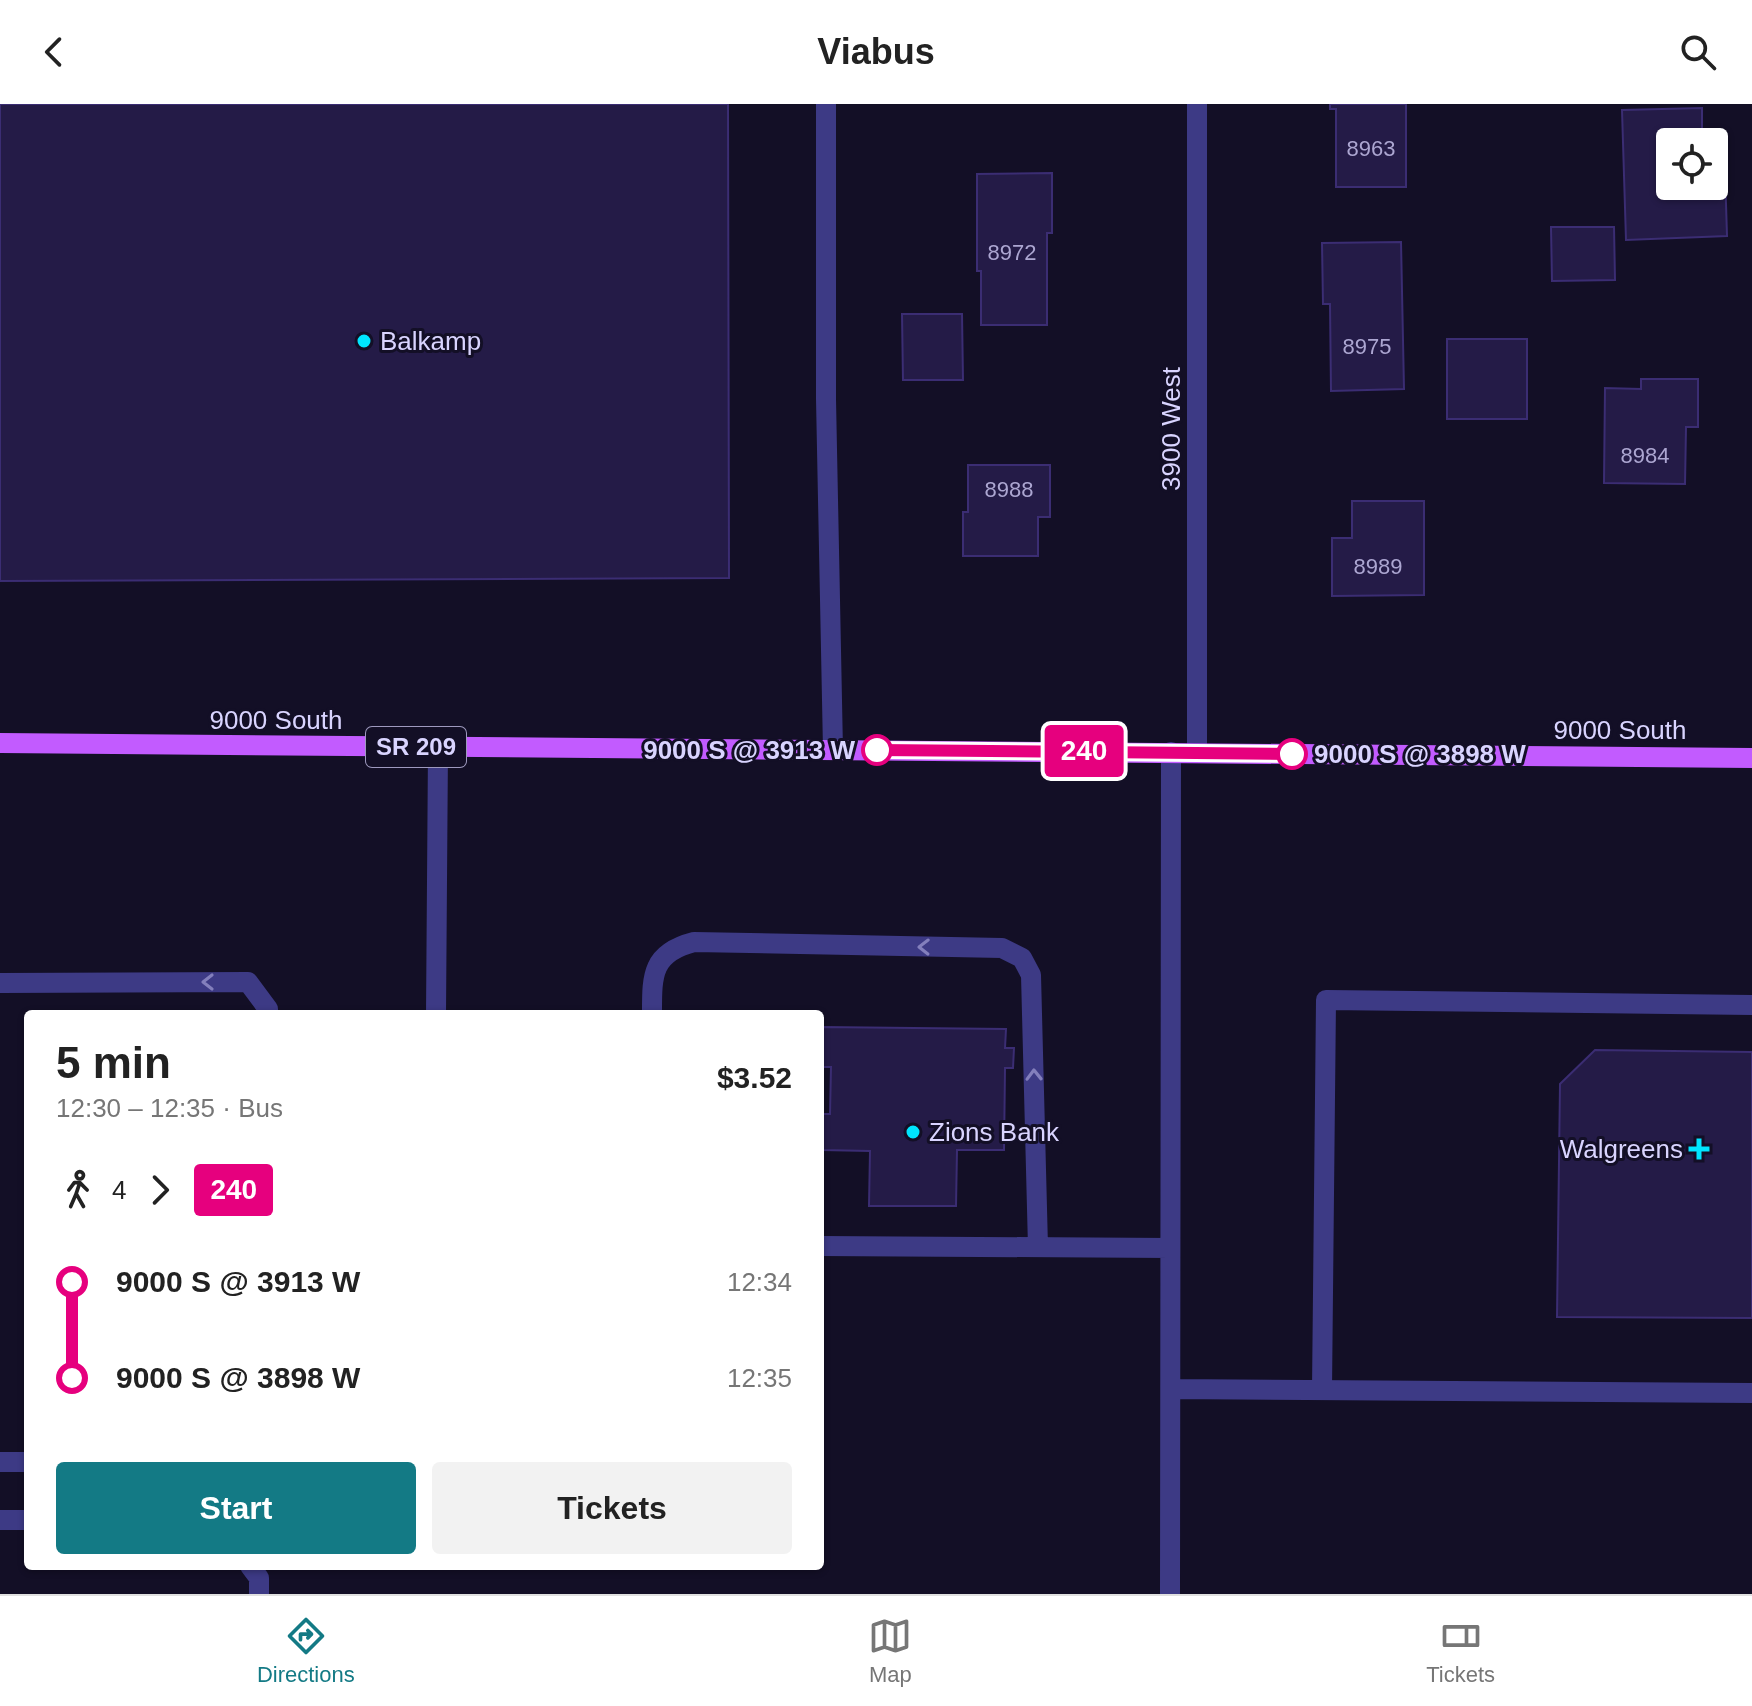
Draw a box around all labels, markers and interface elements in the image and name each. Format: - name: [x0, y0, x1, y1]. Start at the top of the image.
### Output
- icon: back: [32, 30, 76, 74]
- icon: search: [1676, 30, 1720, 74]
- text: Viabus: [817, 31, 935, 72]
- map controls: [1656, 128, 1728, 200]
- button: locate: [1656, 128, 1728, 200]
- house number: 8963: [1347, 136, 1395, 161]
- house number: 8972: [988, 240, 1036, 265]
- place label: Balkamp: [380, 326, 481, 356]
- marker: Balkamp: [355, 332, 373, 350]
- house number: 8975: [1343, 334, 1391, 359]
- street label: 3900 West: [1156, 366, 1186, 491]
- house number: 8984: [1621, 443, 1669, 468]
- house number: 8988: [985, 477, 1033, 502]
- house number: 8989: [1354, 554, 1402, 579]
- street label: 9000 South: [209, 705, 343, 735]
- street label: 9000 South: [1553, 715, 1687, 745]
- line badge: 240: [1038, 725, 1130, 777]
- road number: SR 209: [366, 727, 466, 767]
- place label: 9000 S @ 3913 W: [643, 735, 855, 765]
- marker: 9000 S @ 3913 W: [862, 735, 892, 765]
- text: 240: [1061, 735, 1107, 766]
- marker: 9000 S @ 3898 W: [1277, 739, 1307, 769]
- place label: 9000 S @ 3898 W: [1314, 739, 1526, 769]
- one-way arrow: [917, 938, 930, 956]
- one-way arrow: [201, 973, 214, 991]
- text: 5 min: [56, 1038, 171, 1087]
- text: $3.52: [717, 1061, 792, 1094]
- one-way arrow: [1025, 1068, 1043, 1081]
- text: 12:30 – 12:35 · Bus: [56, 1093, 283, 1123]
- place label: Zions Bank: [929, 1117, 1060, 1147]
- marker: Zions Bank: [904, 1123, 922, 1141]
- place label: Walgreens: [1560, 1134, 1683, 1164]
- marker: Walgreens: [1690, 1140, 1708, 1158]
- icon: walk: [56, 1168, 100, 1212]
- icon: forward: [138, 1168, 182, 1212]
- text: 240: [210, 1174, 257, 1205]
- text: 4: [112, 1175, 126, 1205]
- text: 9000 S @ 3913 W: [116, 1265, 360, 1298]
- text: 12:34: [727, 1267, 792, 1297]
- text: 9000 S @ 3898 W: [116, 1361, 360, 1394]
- text: 12:35: [727, 1363, 792, 1393]
- button: Start: [56, 1462, 416, 1554]
- button: Tickets: [432, 1462, 792, 1554]
- tab: Directions: [257, 1614, 355, 1688]
- tab: Map: [868, 1614, 912, 1688]
- tab: Tickets: [1426, 1614, 1495, 1688]

